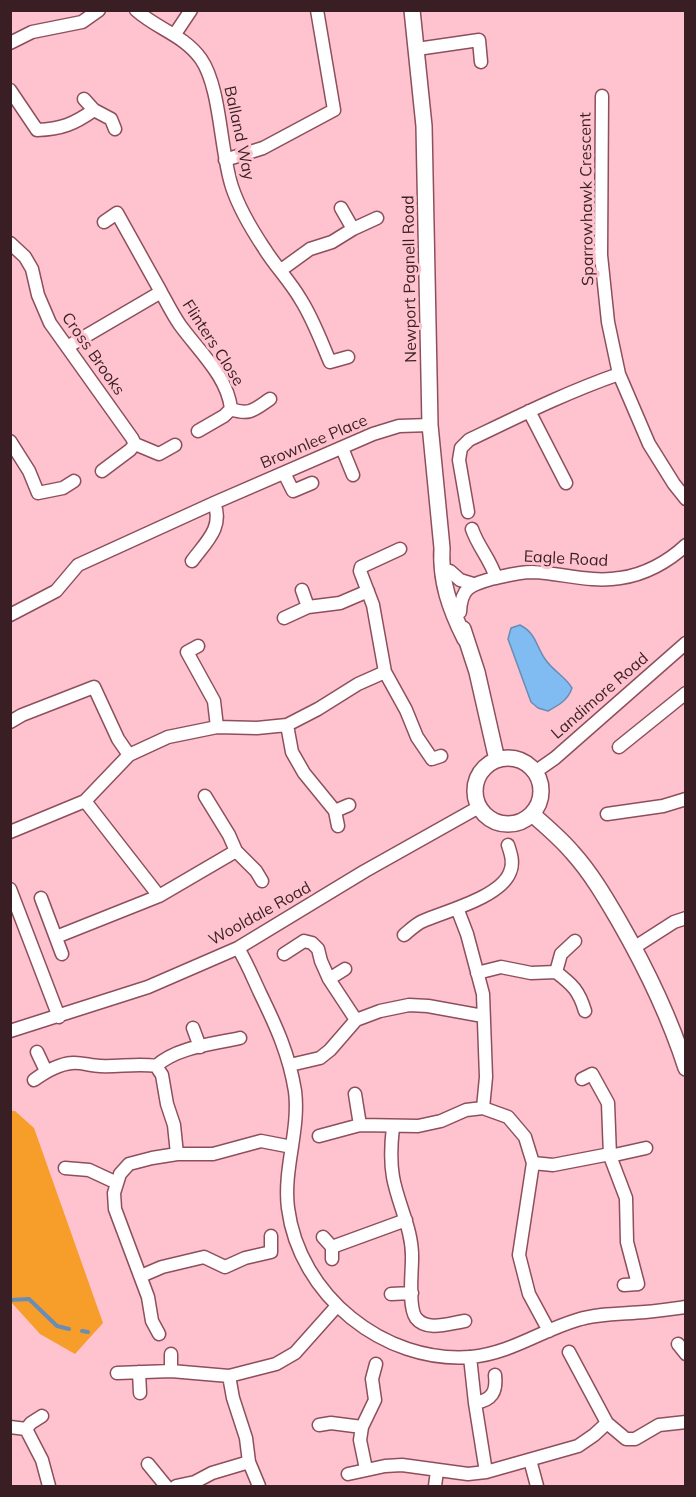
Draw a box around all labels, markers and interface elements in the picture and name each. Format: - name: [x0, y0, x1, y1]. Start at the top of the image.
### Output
- street label: Balland Way: [220, 84, 258, 182]
- street label: Sparrowhawk Crescent: [576, 112, 598, 286]
- street label: Newport Pagnell Road: [399, 195, 421, 363]
- street label: Flinters Close: [178, 296, 248, 390]
- street label: Cross Brooks: [57, 309, 129, 399]
- street label: Brownlee Place: [258, 411, 370, 473]
- street label: Eagle Road: [523, 547, 609, 571]
- street label: Landimore Road: [548, 649, 652, 743]
- street label: Wooldale Road: [205, 878, 315, 950]

